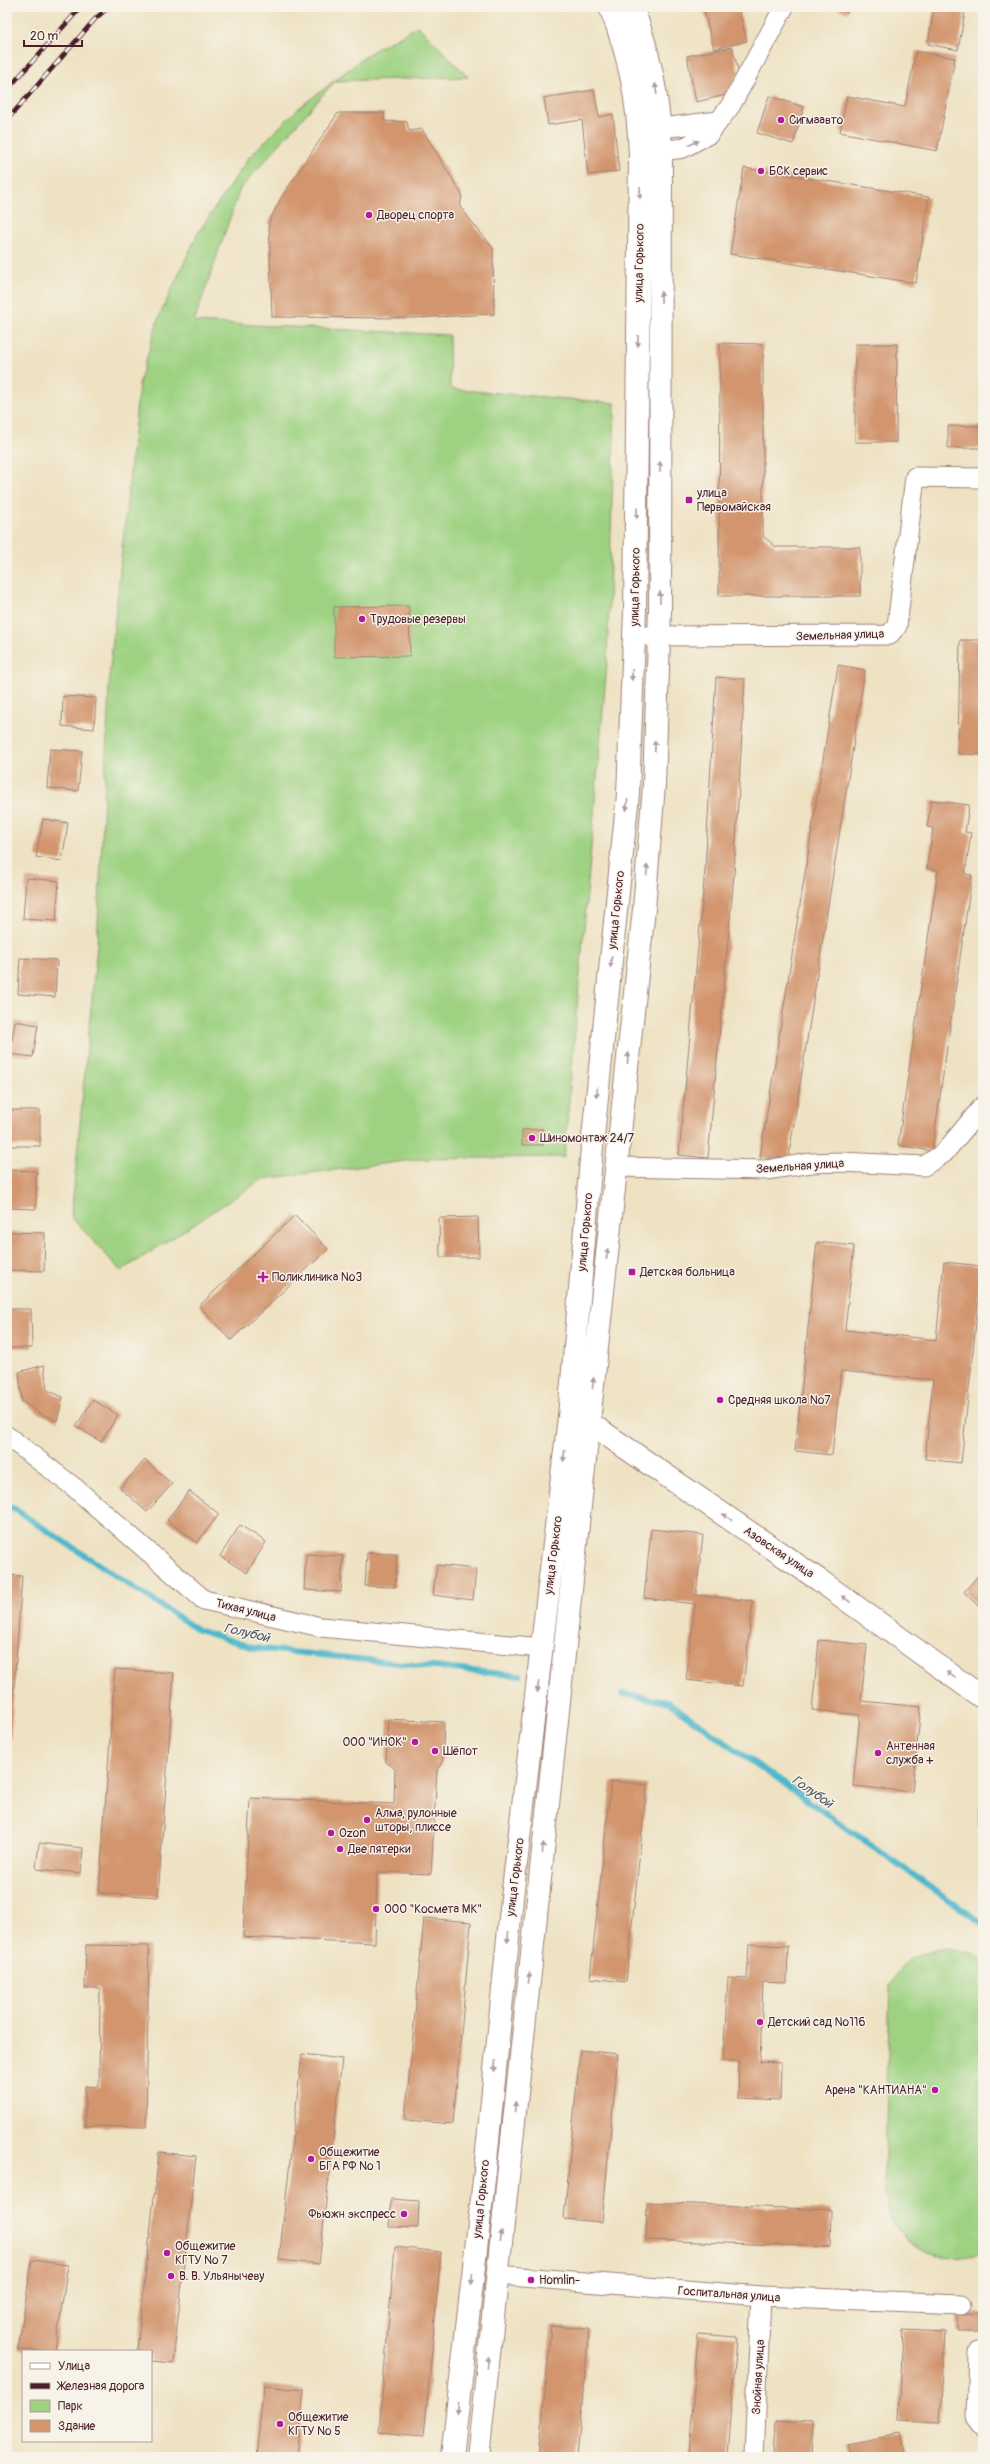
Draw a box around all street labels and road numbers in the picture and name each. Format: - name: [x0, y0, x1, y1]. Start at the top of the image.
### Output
- street label: улица Горького: [631, 223, 648, 304]
- street label: улица Горького: [627, 547, 644, 628]
- street label: Земельная улица: [796, 626, 885, 645]
- street label: улица Горького: [605, 869, 628, 951]
- street label: Земельная улица: [755, 1156, 845, 1177]
- street label: улица Горького: [574, 1191, 596, 1273]
- street label: улица Горького: [541, 1514, 566, 1596]
- street label: Азовская улица: [741, 1523, 817, 1582]
- street label: Тихая улица: [214, 1596, 278, 1625]
- street label: улица Горького: [503, 1836, 528, 1918]
- street label: улица Горького: [470, 2158, 493, 2240]
- street label: Госпитальная улица: [677, 2283, 781, 2306]
- street label: Знойная улица: [749, 2339, 768, 2415]

